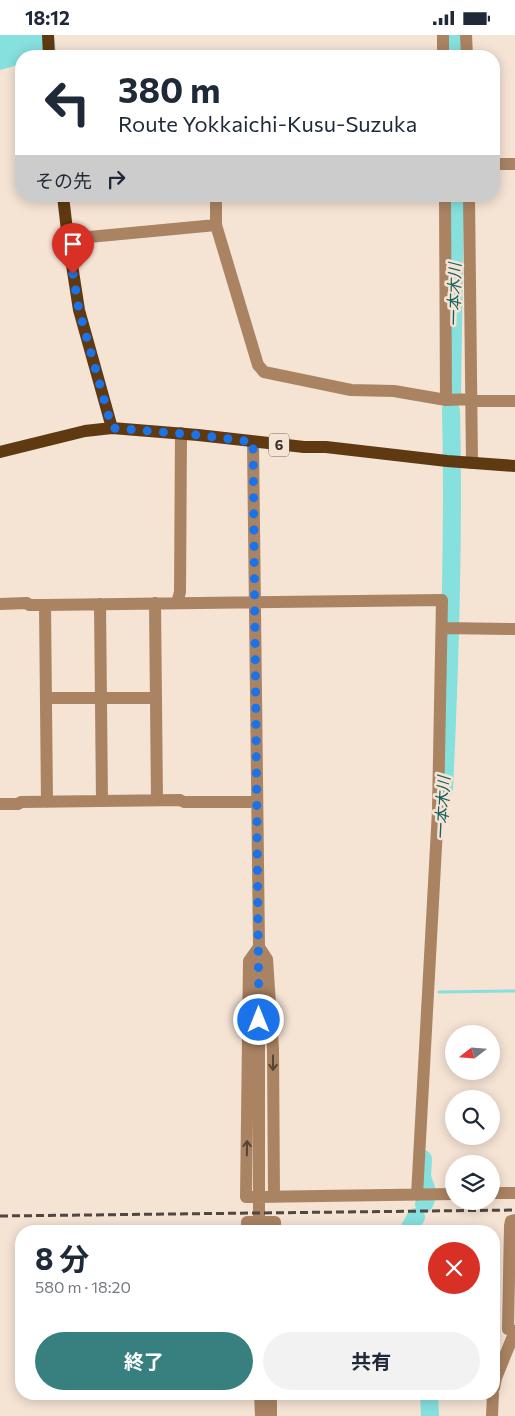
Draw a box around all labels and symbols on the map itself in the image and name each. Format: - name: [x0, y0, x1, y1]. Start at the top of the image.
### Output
- pin: [52, 223, 94, 274]
- water label: 一本木川: [443, 261, 464, 327]
- road number: 6: [269, 433, 289, 457]
- water label: 一本木川: [430, 774, 453, 840]
- position arrow: [232, 993, 284, 1045]
- north arrow: [445, 1025, 500, 1080]
- one-way arrow: [268, 1054, 278, 1070]
- one-way arrow: [242, 1140, 252, 1156]

